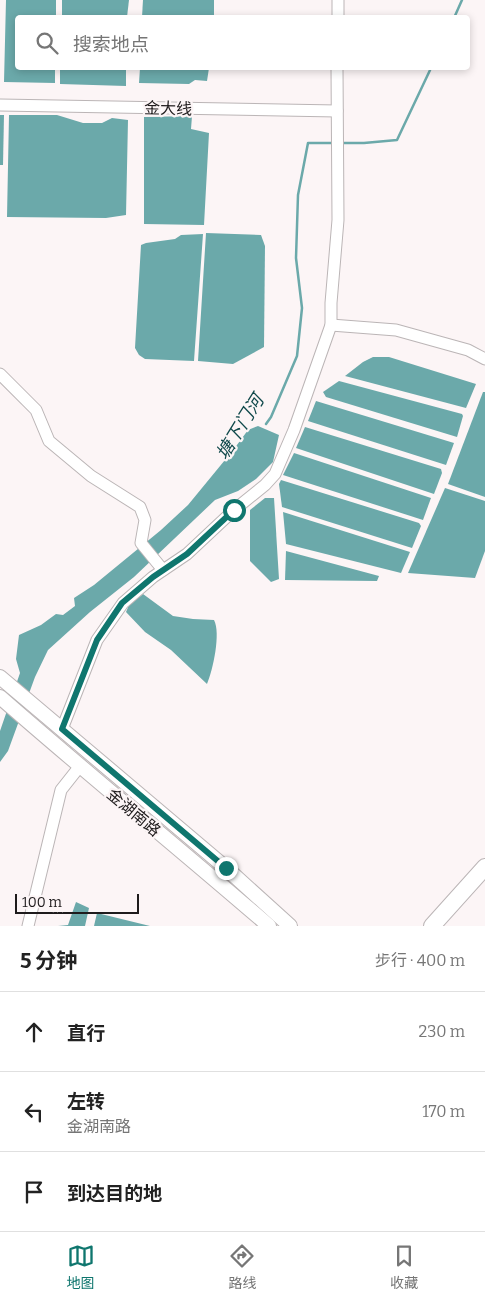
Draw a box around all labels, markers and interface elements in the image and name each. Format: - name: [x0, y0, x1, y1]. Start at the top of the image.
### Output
- search box: [15, 15, 470, 70]
- icon: search: [33, 29, 61, 57]
- text: 搜索地点: [73, 33, 149, 56]
- street label: 金大线: [144, 99, 192, 118]
- water label: 塘下门河: [212, 388, 270, 463]
- route start: [223, 499, 246, 522]
- street label: 金湖南路: [103, 785, 164, 840]
- route end: [215, 857, 238, 880]
- scale bar: [15, 891, 139, 914]
- text: 100 m: [22, 894, 62, 911]
- text: 5 分钟: [20, 948, 77, 974]
- text: 步行 · 400 m: [375, 951, 465, 970]
- icon: ahead: [20, 1018, 48, 1046]
- text: 直行: [67, 1022, 105, 1045]
- text: 230 m: [418, 1022, 465, 1041]
- text: 左转: [67, 1090, 105, 1113]
- icon: left: [20, 1098, 48, 1126]
- text: 170 m: [422, 1102, 465, 1121]
- text: 金湖南路: [67, 1117, 131, 1136]
- icon: arrive: [20, 1178, 48, 1206]
- text: 到达目的地: [67, 1182, 162, 1205]
- tab: 地图: [67, 1242, 95, 1292]
- tab: 路线: [228, 1242, 256, 1292]
- tab: 收藏: [390, 1242, 418, 1292]

